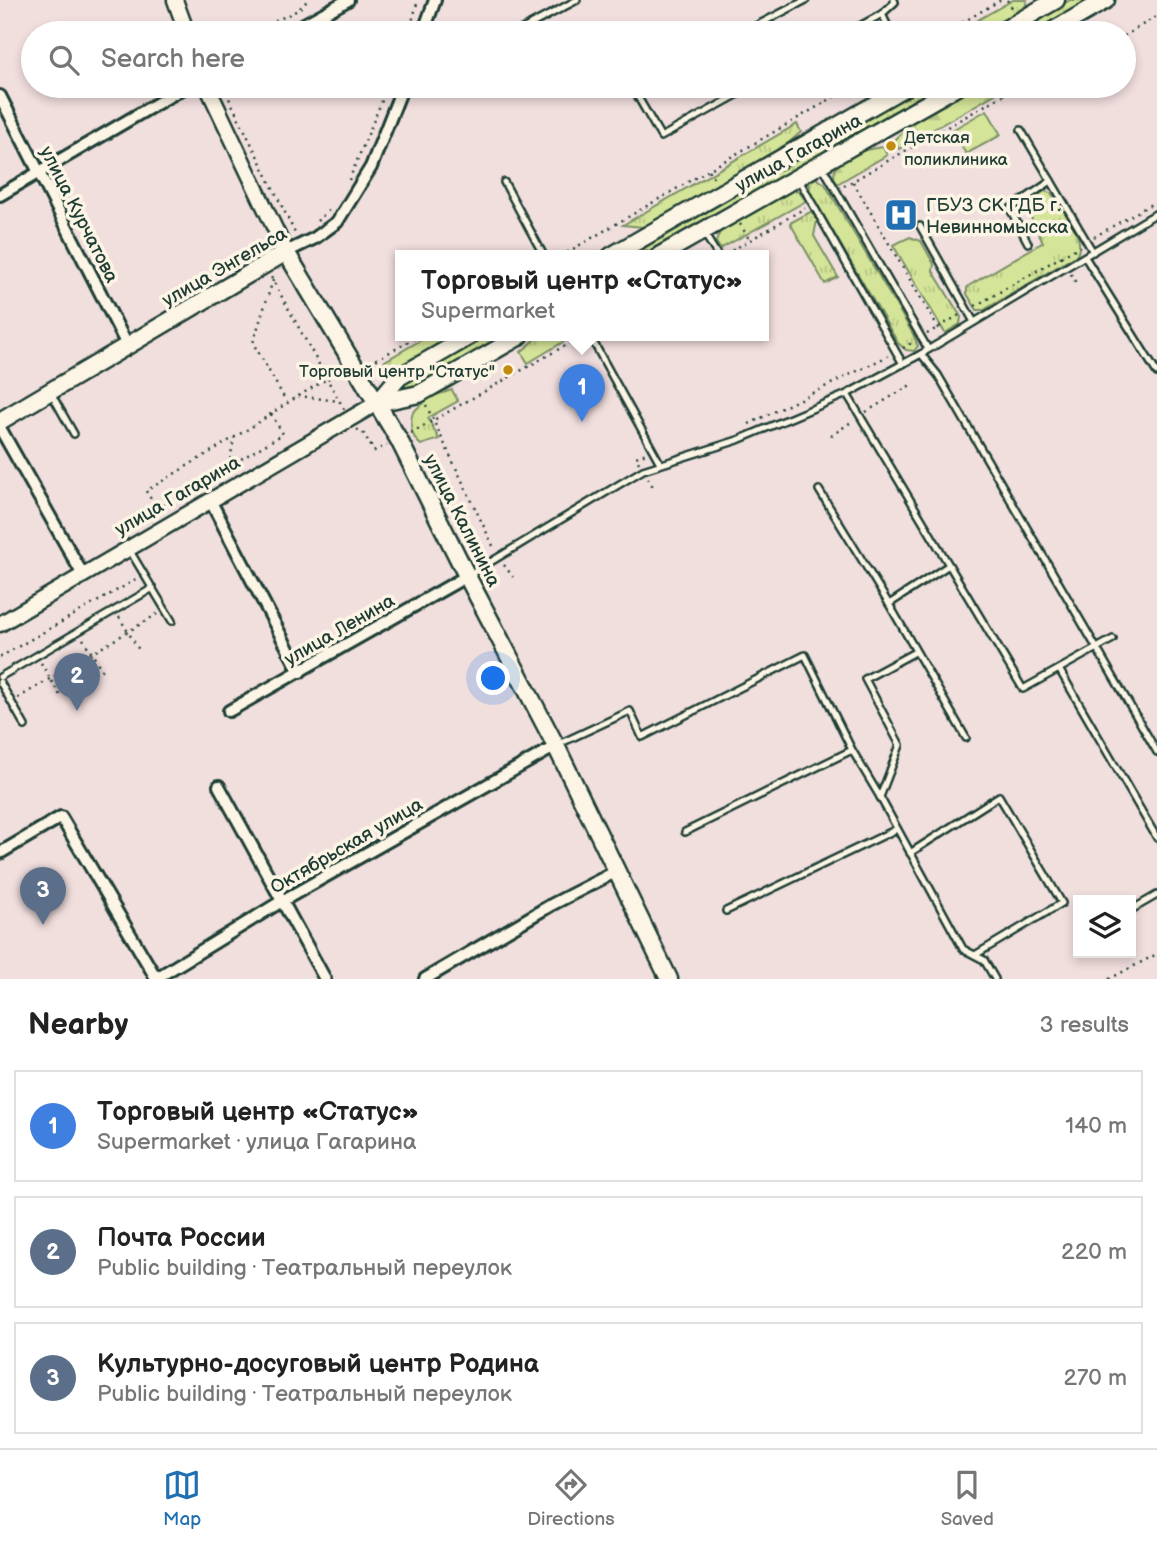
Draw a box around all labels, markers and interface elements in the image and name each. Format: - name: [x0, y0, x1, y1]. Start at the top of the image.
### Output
- search box: [21, 21, 1136, 98]
- icon: search: [45, 41, 83, 79]
- text: Search here: [101, 44, 245, 75]
- street label: улица Гагарина: [732, 109, 866, 198]
- place label: Детская поликлиника: [904, 128, 1008, 170]
- marker: Детская поликлиника: [884, 139, 898, 153]
- street label: улица Курчатова: [34, 143, 123, 287]
- place label: ГБУЗ СК ГДБ г. Невинномысска: [926, 194, 1069, 239]
- hospital icon: ГБУЗ СК ГДБ г. Невинномысска: [882, 196, 920, 234]
- street label: улица Энгельса: [158, 222, 291, 312]
- popup: [395, 250, 769, 341]
- text: Торговый центр «Статус»: [421, 266, 743, 297]
- text: Supermarket: [421, 297, 555, 325]
- place label: Торговый центр "Статус": [299, 362, 495, 382]
- marker: Торговый центр "Статус": [501, 363, 515, 377]
- pin: 1: [559, 364, 605, 422]
- street label: улица Калинина: [418, 450, 505, 591]
- street label: улица Гагарина: [111, 451, 245, 541]
- street label: улица Ленина: [280, 589, 399, 671]
- pin: 2: [54, 653, 100, 711]
- your location: [476, 661, 510, 695]
- street label: Октябрьская улица: [266, 793, 427, 899]
- pin: 3: [20, 867, 66, 925]
- map controls: [1073, 895, 1136, 958]
- button: layers: [1073, 895, 1136, 958]
- text: Nearby: [28, 1007, 128, 1043]
- text: 3 results: [1040, 1011, 1129, 1039]
- text: Торговый центр «Статус»: [97, 1097, 419, 1128]
- text: 1: [48, 1112, 58, 1140]
- text: 140 m: [1065, 1112, 1127, 1140]
- text: Supermarket · улица Гагарина: [97, 1128, 417, 1156]
- text: Почта России: [97, 1223, 266, 1254]
- text: 2: [46, 1238, 60, 1266]
- text: 220 m: [1061, 1238, 1127, 1266]
- text: Public building · Театральный переулок: [97, 1254, 512, 1282]
- text: Культурно-досуговый центр Родина: [97, 1349, 539, 1380]
- text: 3: [46, 1364, 60, 1392]
- text: 270 m: [1063, 1364, 1127, 1392]
- text: Public building · Театральный переулок: [97, 1380, 512, 1408]
- tab: Map: [163, 1466, 201, 1531]
- tab: Directions: [527, 1466, 615, 1531]
- tab: Saved: [941, 1466, 994, 1531]

